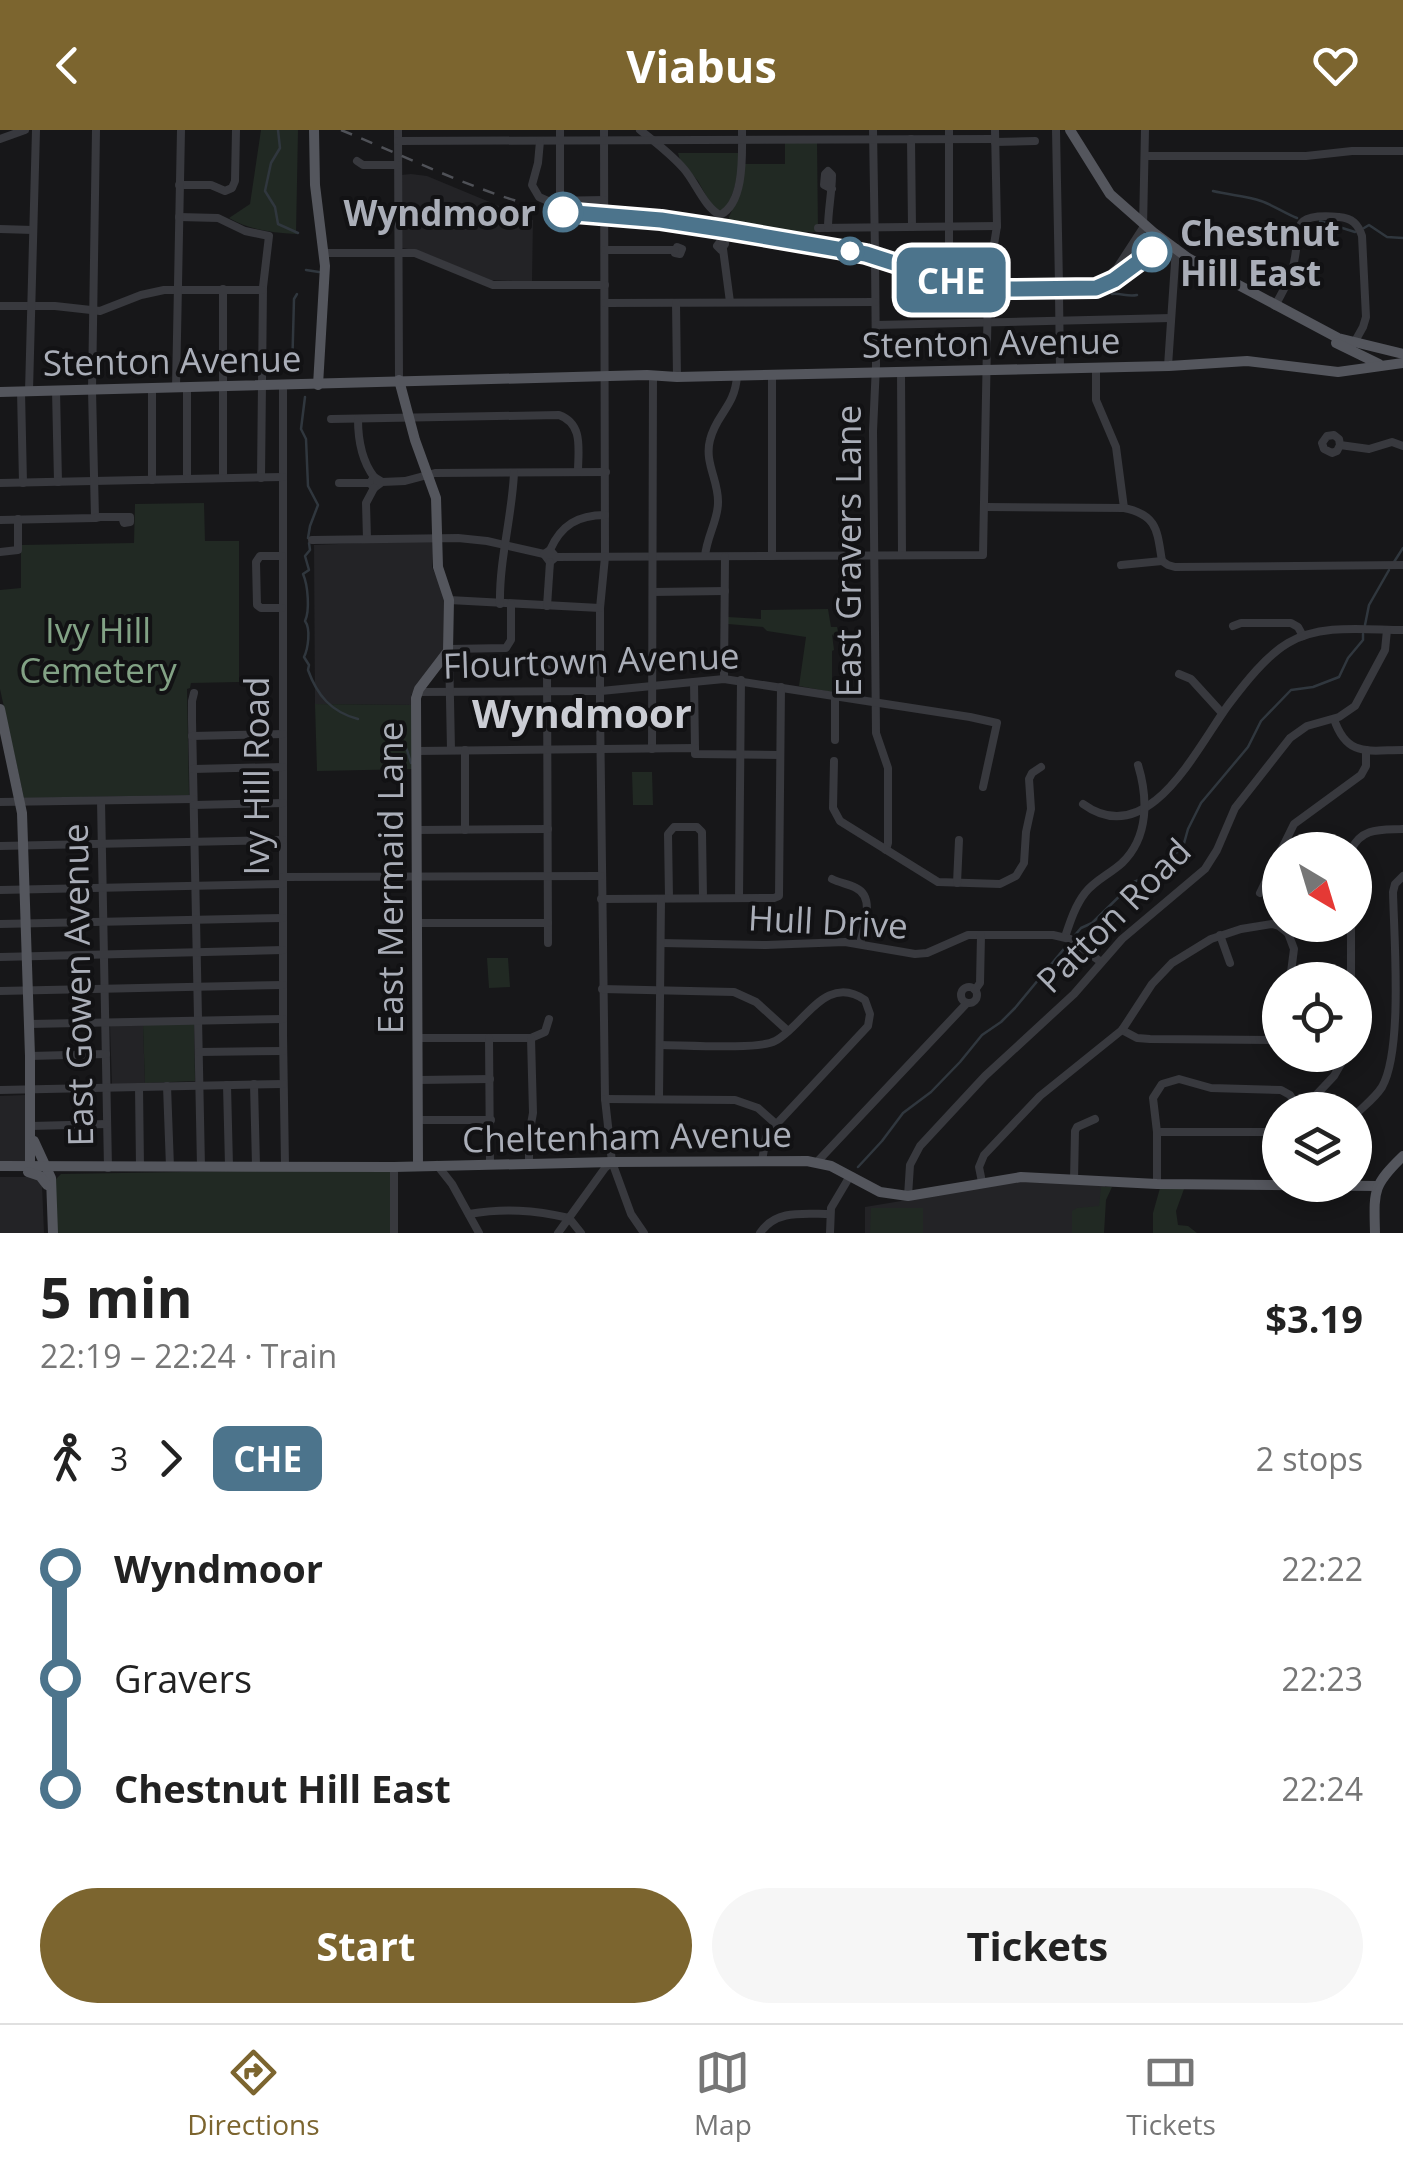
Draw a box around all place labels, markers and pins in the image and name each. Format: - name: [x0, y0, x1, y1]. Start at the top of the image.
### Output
- place label: Wyndmoor: [344, 189, 536, 236]
- marker: Wyndmoor: [544, 193, 582, 231]
- place label: Chestnut Hill East: [1180, 209, 1340, 296]
- marker: Chestnut Hill East: [1133, 233, 1171, 271]
- unlabelled marker: [837, 238, 863, 264]

